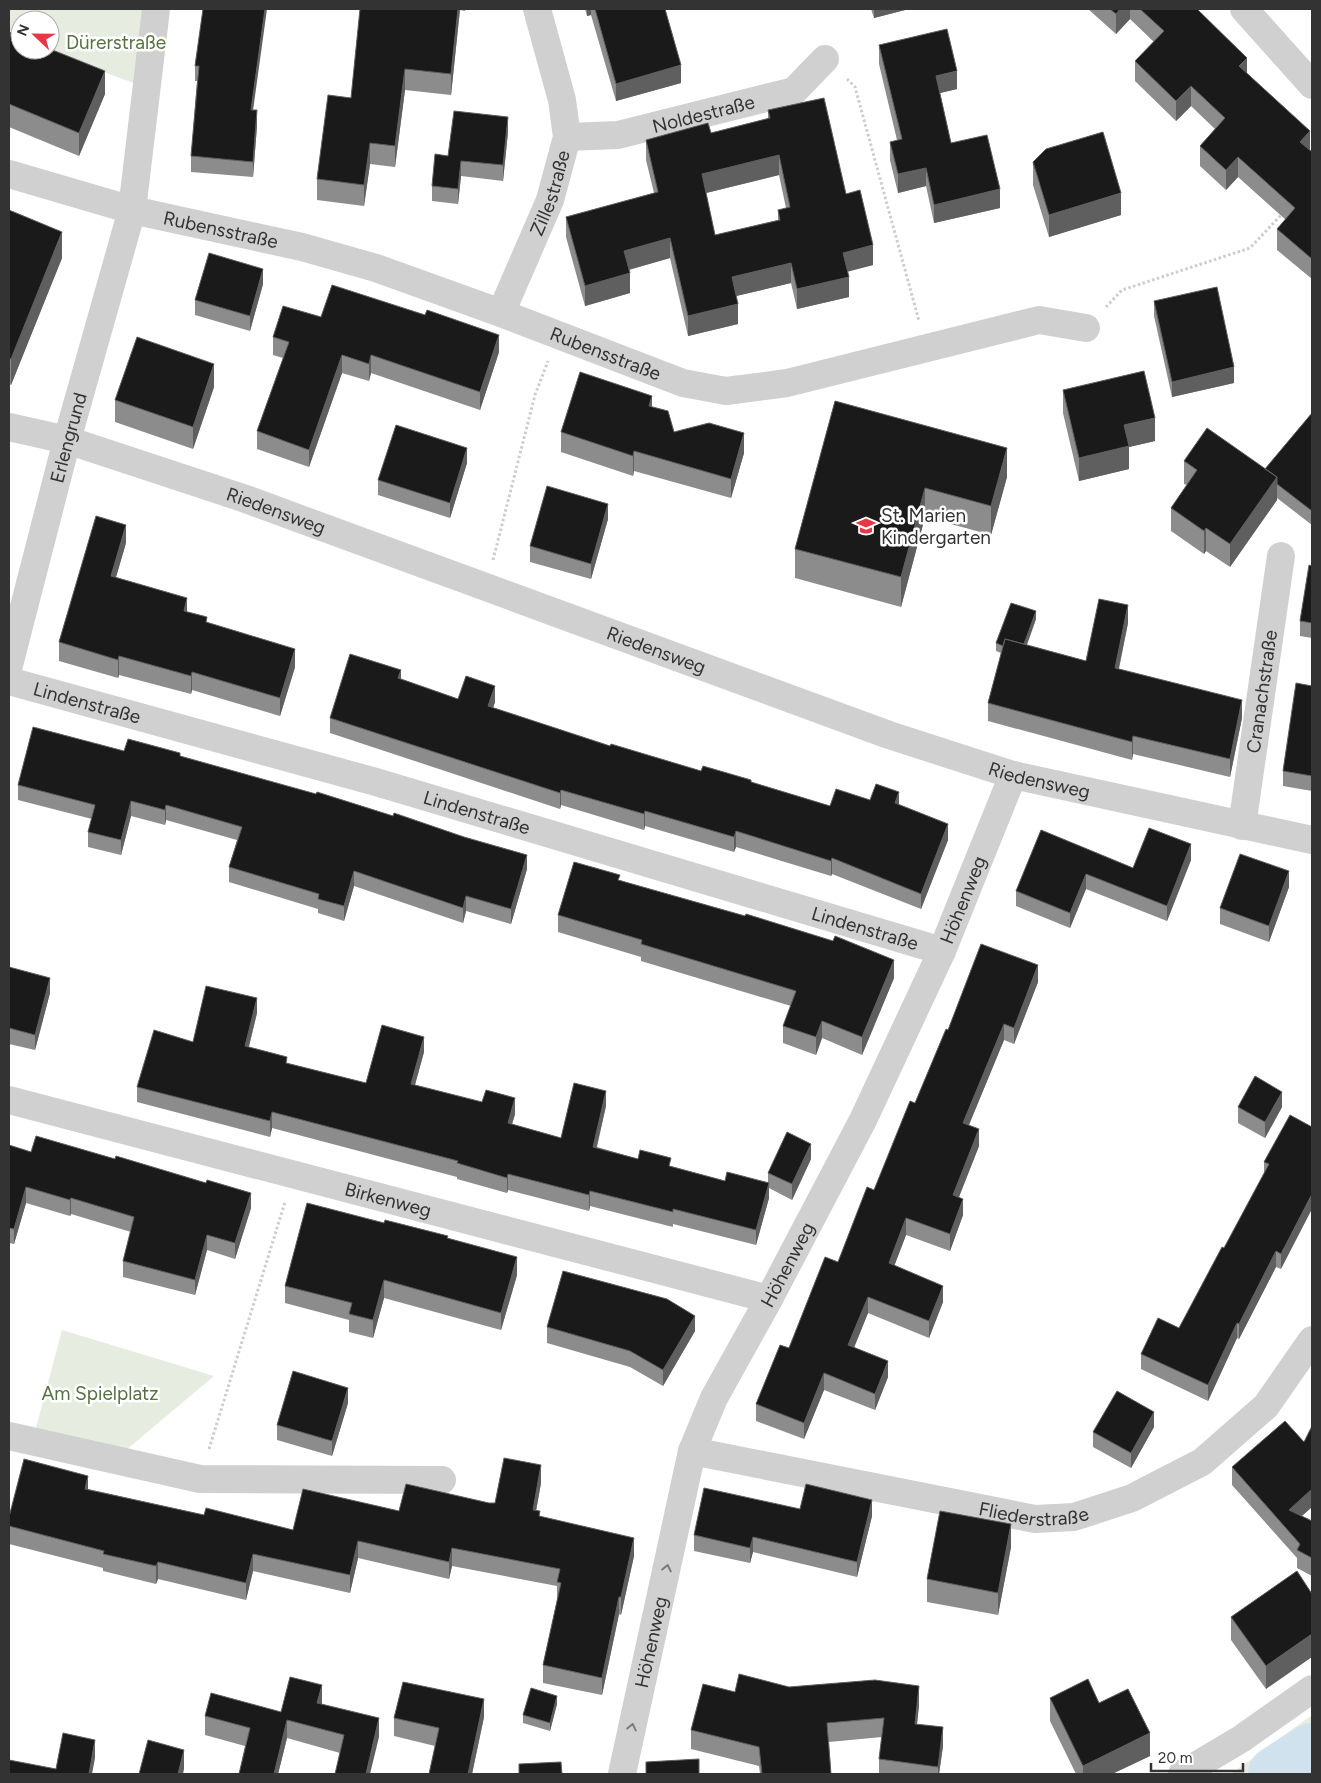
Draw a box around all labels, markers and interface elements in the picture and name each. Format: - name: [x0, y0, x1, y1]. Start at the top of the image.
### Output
- north arrow: [10, 10, 60, 60]
- text: N: [14, 22, 33, 39]
- park label: Dürerstraße: [66, 31, 166, 54]
- street label: Noldestraße: [650, 90, 757, 138]
- street label: Zillestraße: [525, 148, 575, 239]
- street label: Rubensstraße: [161, 206, 280, 253]
- street label: Rubensstraße: [547, 322, 664, 385]
- street label: Erlengrund: [45, 390, 92, 485]
- street label: Riedensweg: [223, 482, 329, 539]
- place label: St. Marien Kindergarten: [881, 504, 991, 549]
- school or university icon: St. Marien Kindergarten: [855, 515, 877, 537]
- street label: Riedensweg: [603, 621, 709, 679]
- street label: Cranachstraße: [1242, 628, 1282, 755]
- street label: Lindenstraße: [31, 677, 143, 729]
- street label: Riedensweg: [985, 757, 1092, 803]
- street label: Lindenstraße: [421, 786, 533, 839]
- street label: Höhenweg: [935, 853, 991, 947]
- street label: Lindenstraße: [809, 902, 921, 955]
- street label: Birkenweg: [342, 1177, 434, 1222]
- street label: Höhenweg: [756, 1218, 819, 1311]
- park label: Am Spielplatz: [41, 1382, 159, 1405]
- street label: Fliederstraße: [977, 1497, 1092, 1531]
- one-way arrow: [661, 1563, 672, 1572]
- street label: Höhenweg: [630, 1594, 672, 1690]
- one-way arrow: [626, 1722, 637, 1731]
- scale bar: [1151, 1740, 1244, 1772]
- text: 20 m: [1158, 1749, 1192, 1767]

